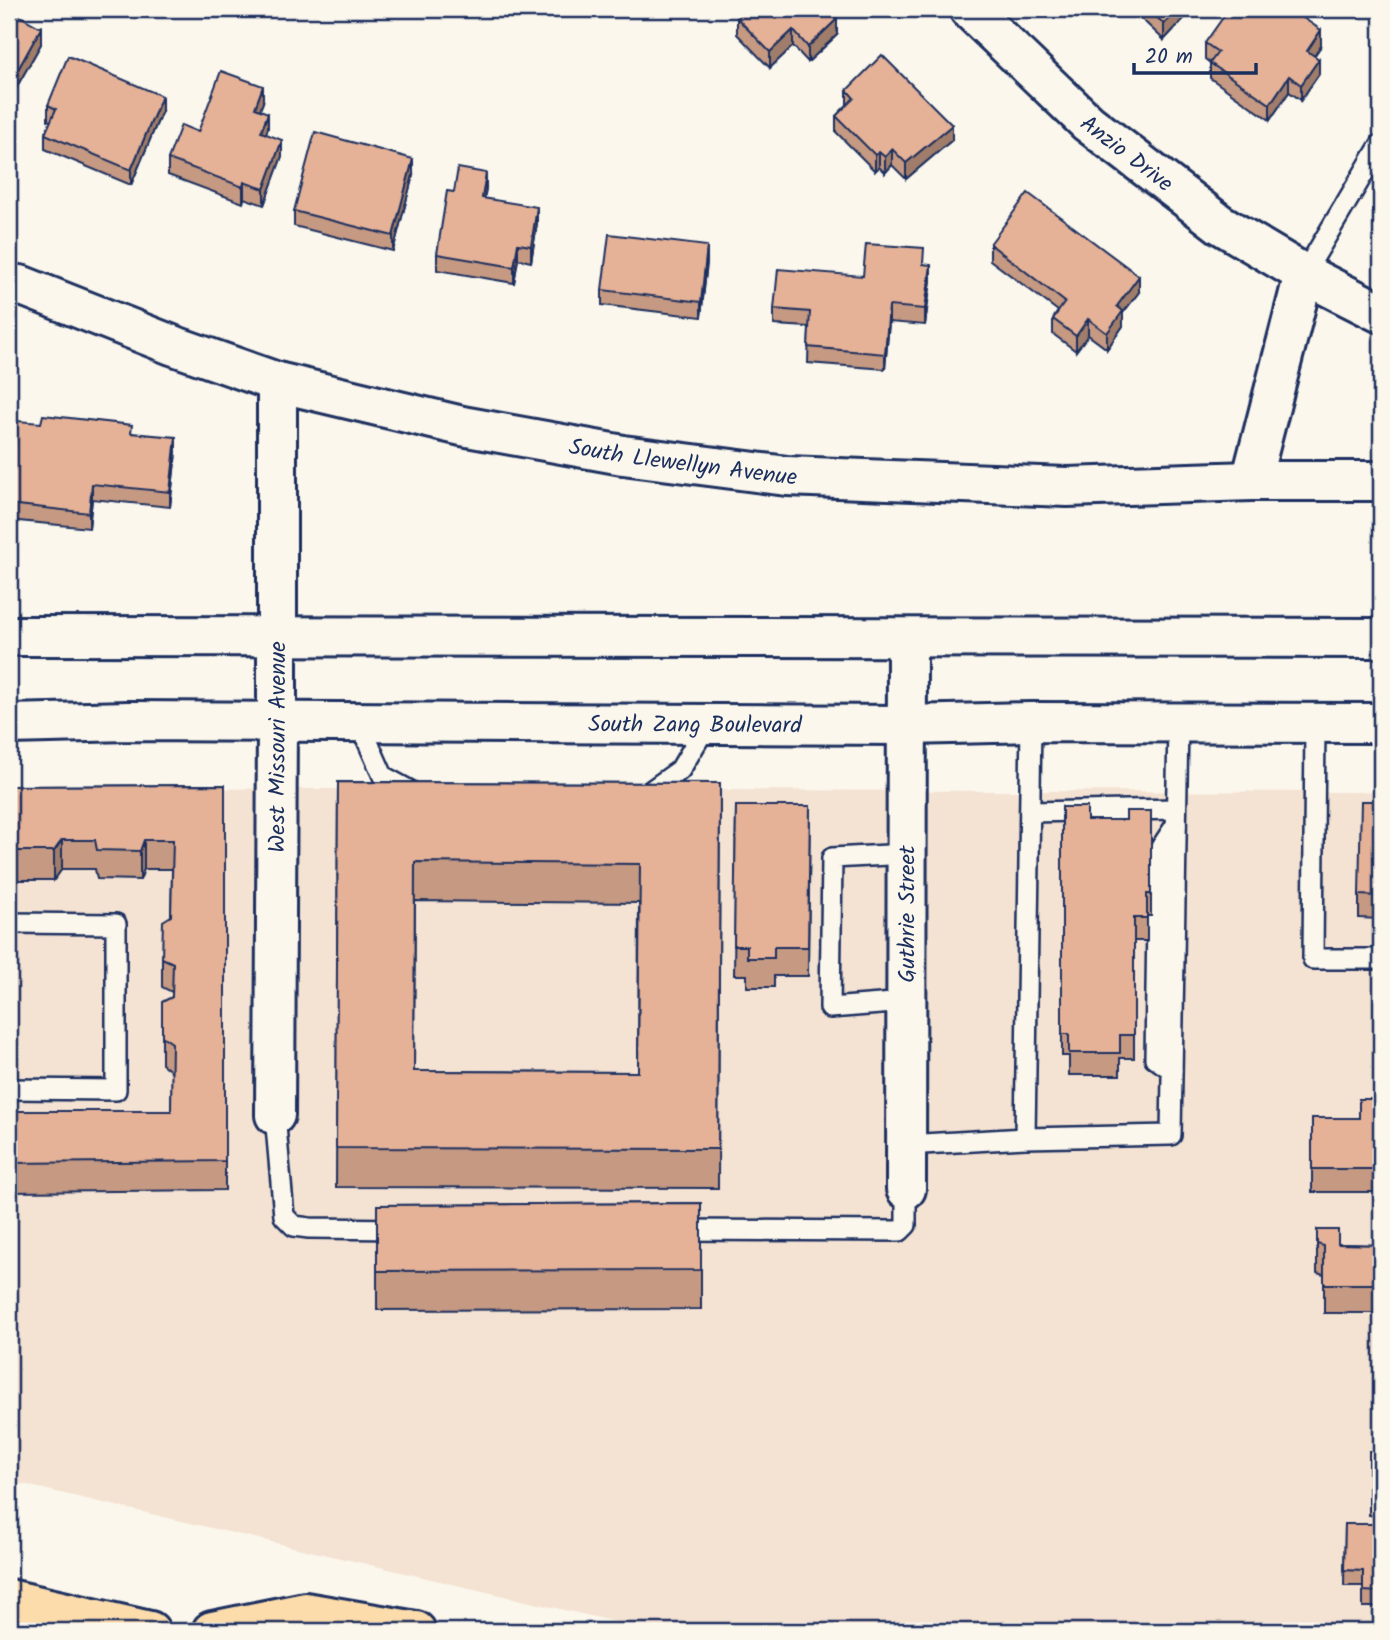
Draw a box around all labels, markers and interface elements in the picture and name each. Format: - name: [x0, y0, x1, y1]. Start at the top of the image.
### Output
- scale bar: [1134, 32, 1257, 76]
- text: 20 m: [1145, 41, 1193, 74]
- street label: Anzio Drive: [1071, 107, 1180, 202]
- street label: South Llewellyn Avenue: [566, 430, 798, 496]
- street label: West Missouri Avenue: [260, 641, 297, 853]
- street label: South Zang Boulevard: [588, 707, 802, 744]
- street label: Guthrie Street: [890, 844, 927, 983]

